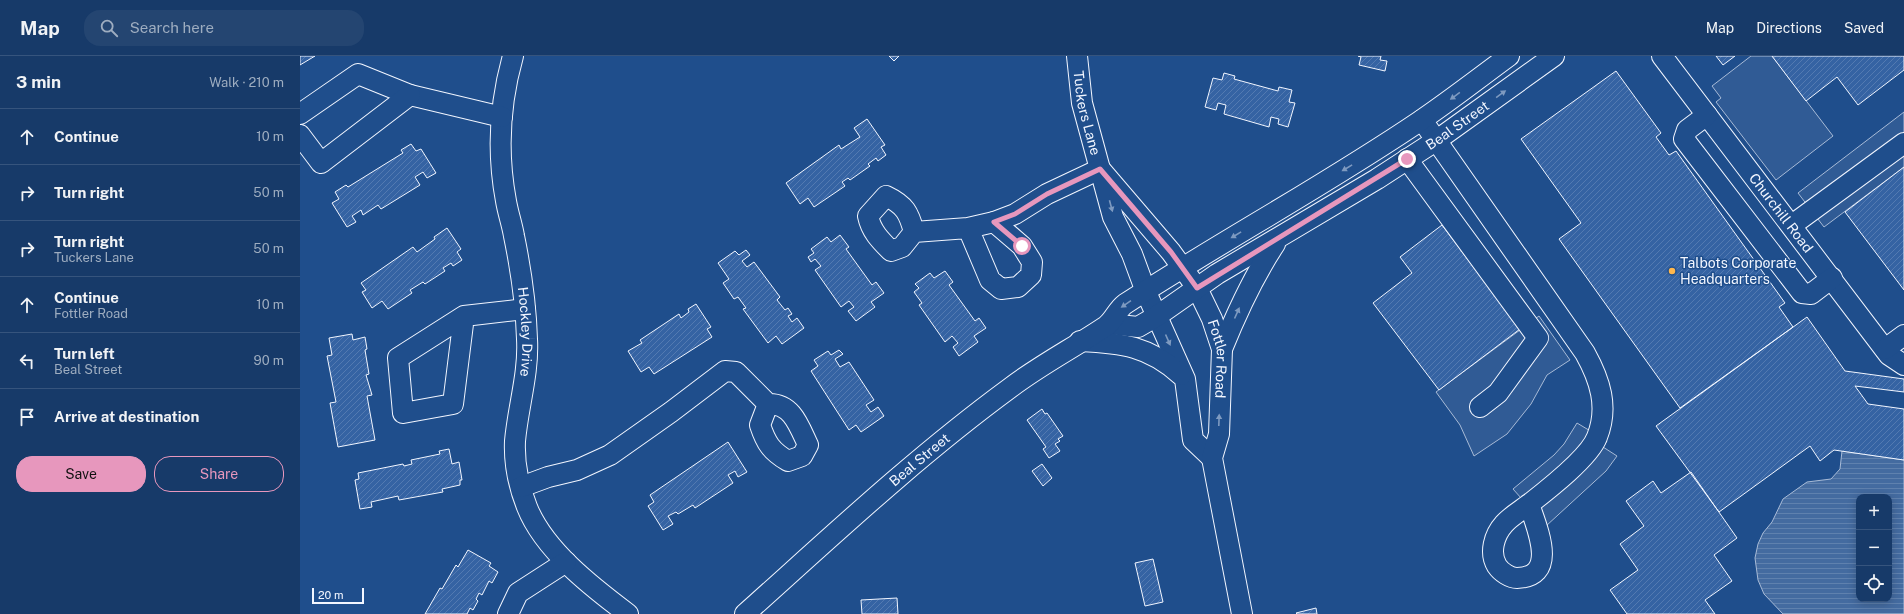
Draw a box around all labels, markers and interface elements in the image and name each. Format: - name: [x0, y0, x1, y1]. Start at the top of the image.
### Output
- search box: [84, 10, 364, 46]
- text: Map: [20, 17, 60, 39]
- icon: search: [98, 17, 120, 39]
- text: Search here: [130, 19, 214, 36]
- text: Map: [1706, 20, 1734, 36]
- text: Directions: [1756, 20, 1822, 36]
- text: Saved: [1844, 20, 1884, 36]
- street label: Tuckers Lane: [1071, 70, 1104, 157]
- text: 3 min: [16, 72, 61, 92]
- text: Walk · 210 m: [209, 75, 284, 90]
- one-way arrow: [1496, 90, 1506, 98]
- one-way arrow: [1450, 91, 1460, 99]
- street label: Beal Street: [1423, 97, 1492, 153]
- icon: ahead: [16, 126, 38, 148]
- text: Continue: [54, 128, 119, 145]
- text: 10 m: [256, 129, 284, 144]
- route end: [1398, 150, 1416, 168]
- one-way arrow: [1341, 164, 1353, 171]
- street label: Churchill Road: [1746, 170, 1816, 256]
- icon: right: [16, 182, 38, 204]
- text: Turn right: [54, 184, 124, 201]
- text: 50 m: [253, 185, 284, 200]
- one-way arrow: [1108, 200, 1114, 213]
- one-way arrow: [1231, 231, 1241, 239]
- text: Turn right: [54, 233, 124, 250]
- route start: [1013, 237, 1031, 255]
- icon: right: [16, 238, 38, 260]
- text: 50 m: [253, 241, 284, 256]
- text: Tuckers Lane: [54, 250, 134, 265]
- place label: Talbots Corporate Headquarters: [1680, 255, 1796, 287]
- marker: Talbots Corporate Headquarters: [1667, 266, 1677, 276]
- street label: Hockley Drive: [515, 286, 535, 378]
- text: Continue: [54, 289, 119, 306]
- icon: ahead: [16, 294, 38, 316]
- text: 10 m: [256, 297, 284, 312]
- one-way arrow: [1120, 300, 1131, 308]
- text: Fottler Road: [54, 306, 128, 321]
- one-way arrow: [1234, 307, 1240, 318]
- street label: Fottler Road: [1205, 317, 1230, 398]
- one-way arrow: [1165, 335, 1171, 346]
- text: Turn left: [54, 345, 115, 362]
- icon: left: [16, 350, 38, 372]
- text: 90 m: [254, 353, 284, 368]
- text: Beal Street: [54, 362, 122, 377]
- icon: arrive: [16, 406, 38, 428]
- text: Arrive at destination: [54, 408, 199, 425]
- one-way arrow: [1216, 414, 1223, 426]
- street label: Beal Street: [886, 430, 953, 489]
- button: Save: [16, 456, 146, 492]
- button: Share: [154, 456, 284, 492]
- map controls: [1856, 494, 1892, 602]
- button: +: [1856, 494, 1892, 530]
- button: −: [1856, 530, 1892, 566]
- button: locate: [1856, 566, 1892, 602]
- scale bar: [312, 586, 364, 605]
- text: 20 m: [318, 589, 343, 601]

